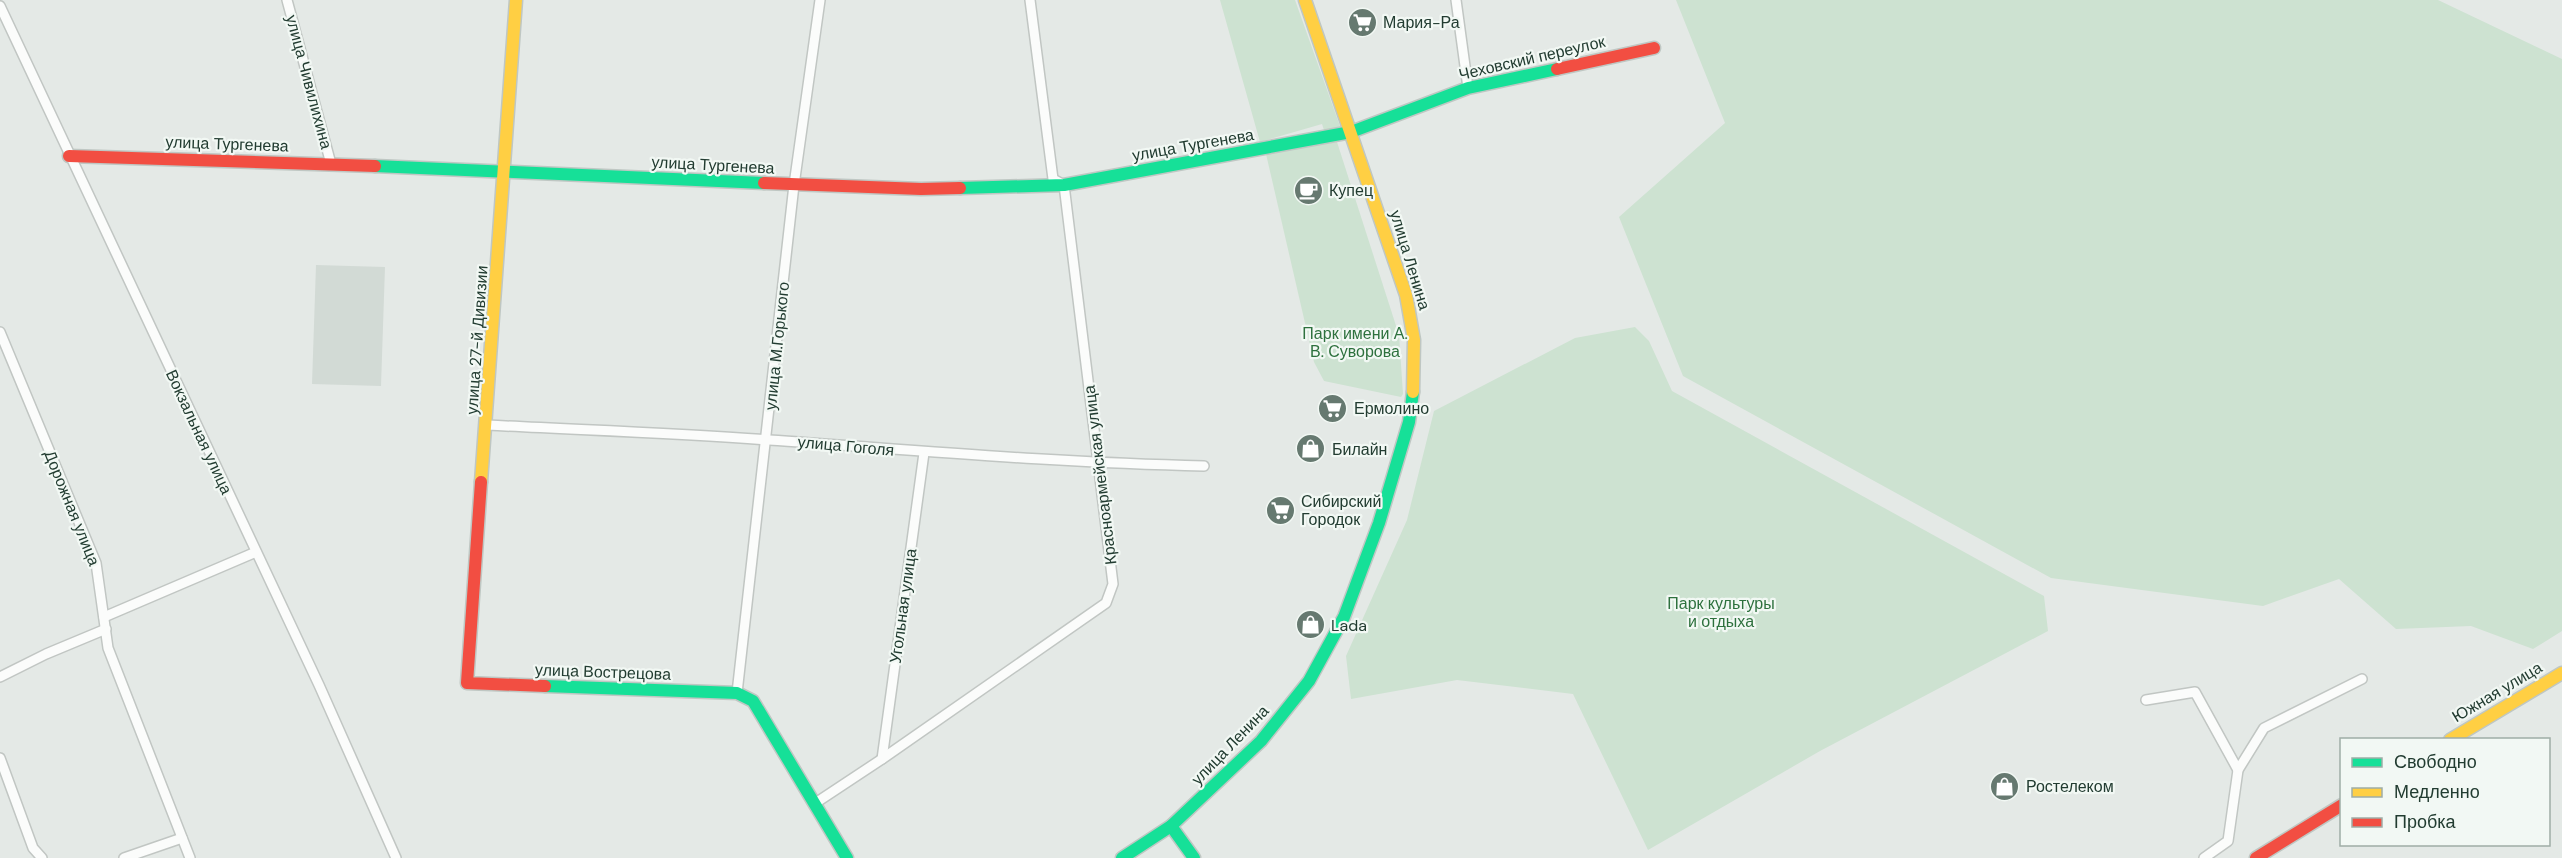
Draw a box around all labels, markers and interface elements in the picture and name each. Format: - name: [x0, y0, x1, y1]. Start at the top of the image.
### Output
- supermarket icon: Мария-Ра: [1346, 6, 1378, 38]
- place label: Мария-Ра: [1383, 12, 1460, 33]
- street label: улица Чивилихина: [281, 13, 337, 152]
- street label: Чеховский переулок: [1457, 31, 1608, 85]
- street label: улица Тургенева: [1131, 124, 1256, 166]
- street label: улица Тургенева: [165, 131, 289, 157]
- street label: улица Тургенева: [651, 151, 775, 179]
- cafe icon: Купец: [1292, 174, 1324, 206]
- place label: Купец: [1329, 180, 1373, 201]
- street label: улица Ленина: [1385, 208, 1435, 312]
- street label: улица 27-й Дивизии: [461, 265, 493, 415]
- street label: улица М.Горького: [760, 281, 794, 411]
- park label: Парк имени А. В. Суворова: [1302, 323, 1408, 362]
- street label: Вокзальная улица: [161, 366, 237, 498]
- street label: Красноармейская улица: [1079, 384, 1121, 566]
- supermarket icon: Ермолино: [1317, 392, 1349, 424]
- place label: Ермолино: [1354, 398, 1429, 419]
- street label: улица Гоголя: [797, 431, 895, 461]
- shop icon: Билайн: [1295, 433, 1327, 465]
- place label: Билайн: [1332, 439, 1387, 460]
- street label: Дорожная улица: [39, 447, 105, 569]
- place label: Сибирский Городок: [1301, 491, 1381, 530]
- supermarket icon: Сибирский Городок: [1264, 494, 1296, 526]
- street label: Угольная улица: [885, 547, 921, 665]
- park label: Парк культуры и отдыха: [1667, 593, 1775, 632]
- shop icon: Lada: [1294, 609, 1326, 641]
- place label: Lada: [1331, 615, 1367, 636]
- street label: Южная улица: [2448, 657, 2546, 727]
- street label: улица Вострецова: [535, 659, 671, 685]
- street label: улица Ленина: [1187, 701, 1273, 789]
- legend: [2340, 738, 2550, 846]
- text: Свободно: [2394, 750, 2477, 774]
- shop icon: Ростелеком: [1989, 770, 2021, 802]
- place label: Ростелеком: [2026, 776, 2114, 797]
- text: Медленно: [2394, 780, 2480, 804]
- text: Пробка: [2394, 810, 2457, 834]

